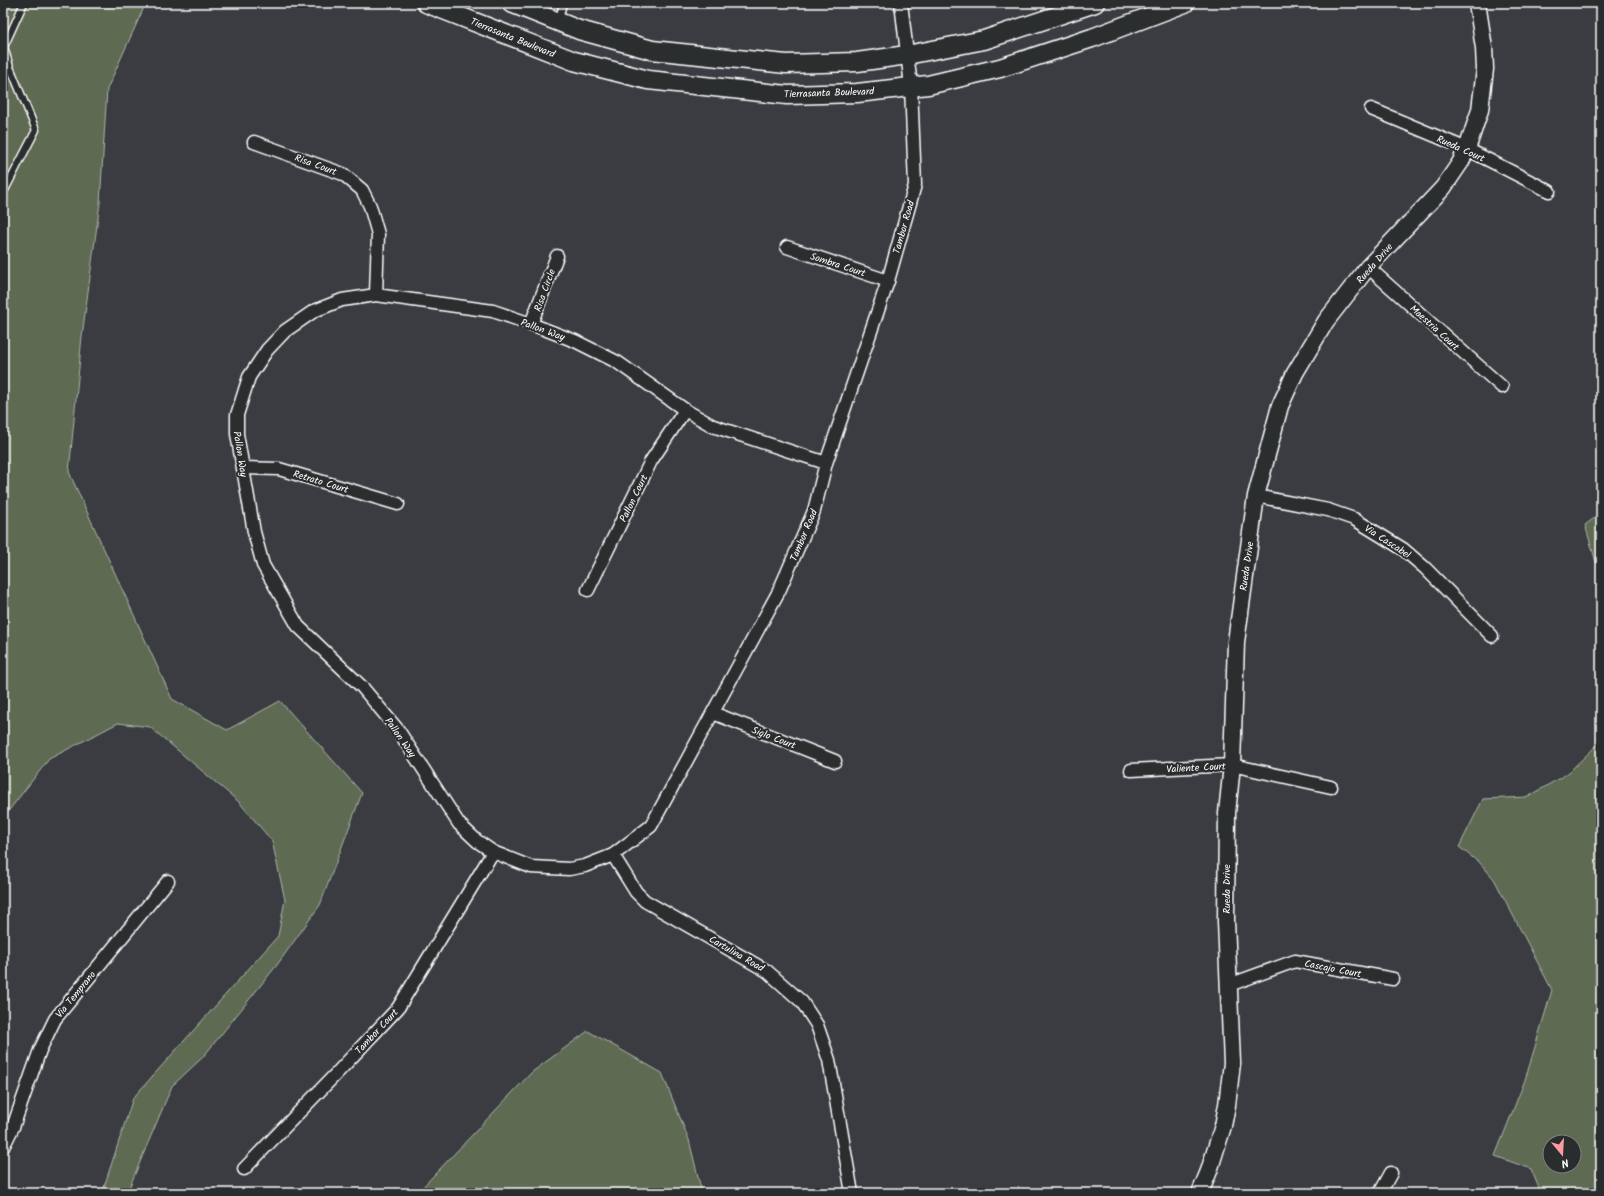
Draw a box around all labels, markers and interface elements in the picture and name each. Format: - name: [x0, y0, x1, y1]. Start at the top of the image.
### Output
- street label: Tierrasanta Boulevard: [468, 14, 558, 63]
- street label: Tierrasanta Boulevard: [784, 83, 875, 103]
- street label: Rueda Court: [1434, 131, 1487, 167]
- street label: Risa Court: [292, 150, 339, 180]
- street label: Tambor Road: [889, 198, 920, 256]
- street label: Rueda Drive: [1352, 239, 1397, 288]
- street label: Sombra Court: [808, 248, 868, 281]
- street label: Risa Circle: [530, 266, 560, 314]
- street label: Maestria Court: [1406, 301, 1463, 355]
- street label: Pallon Way: [518, 315, 567, 345]
- street label: Pallon Way: [229, 430, 252, 478]
- street label: Retrato Court: [291, 466, 350, 498]
- street label: Pallon Court: [615, 472, 652, 525]
- street label: Tambor Road: [786, 506, 822, 564]
- street label: Via Cascabel: [1361, 521, 1414, 563]
- street label: Rueda Drive: [1236, 540, 1258, 592]
- street label: Pallon Way: [380, 714, 420, 761]
- street label: Siglo Court: [749, 722, 798, 754]
- street label: Valiente Court: [1166, 758, 1226, 778]
- street label: Rueda Drive: [1219, 864, 1235, 914]
- street label: Cartulina Road: [706, 932, 768, 977]
- street label: Cascajo Court: [1303, 956, 1363, 982]
- street label: Via Temprano: [52, 967, 100, 1022]
- street label: Tambor Court: [351, 1005, 402, 1058]
- north arrow: [1542, 1134, 1582, 1174]
- text: N: [1559, 1153, 1571, 1172]

